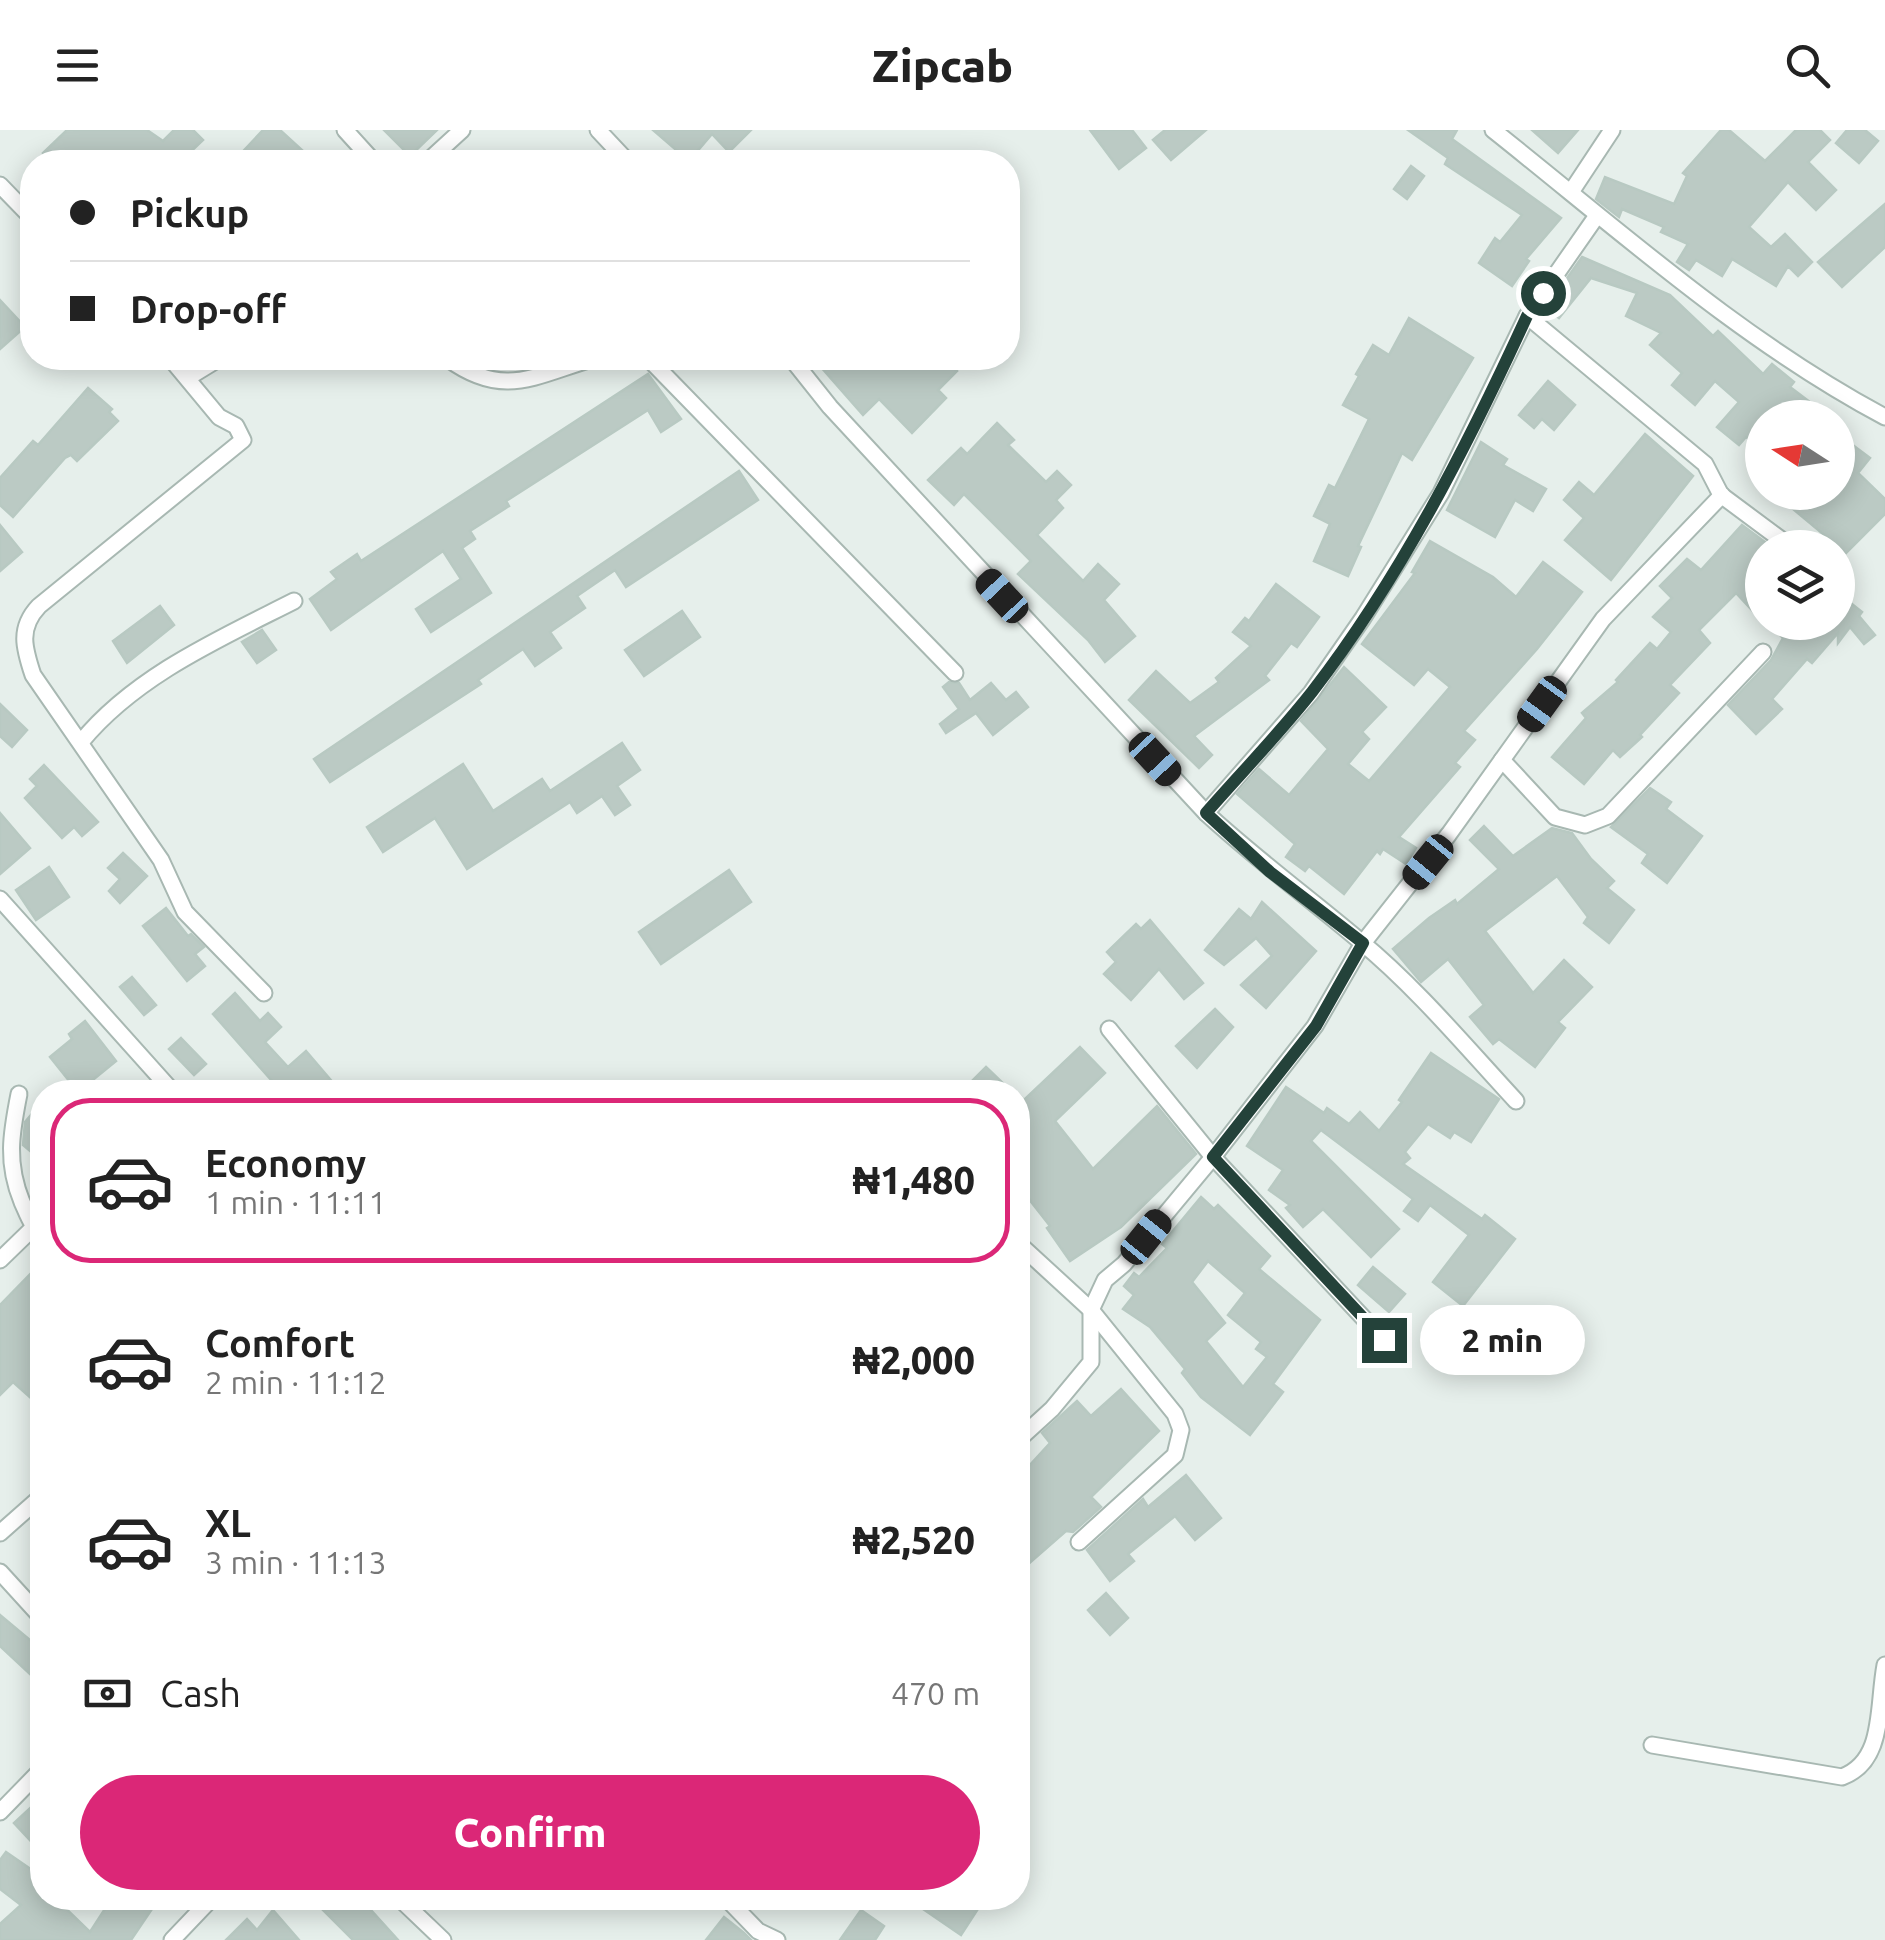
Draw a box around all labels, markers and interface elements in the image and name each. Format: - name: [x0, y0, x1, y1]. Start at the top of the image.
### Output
- icon: menu: [50, 38, 105, 93]
- icon: search: [1780, 38, 1835, 93]
- text: Zipcab: [872, 40, 1013, 91]
- text: Pickup: [130, 192, 249, 234]
- route start: [1521, 271, 1566, 316]
- text: Drop-off: [130, 288, 286, 330]
- north arrow: [1745, 400, 1855, 510]
- map controls: [1745, 400, 1855, 640]
- button: layers: [1745, 530, 1855, 640]
- car: [971, 564, 1033, 628]
- car: [1512, 671, 1572, 737]
- car: [1124, 727, 1186, 791]
- car: [1397, 829, 1459, 895]
- icon: car: [85, 1136, 175, 1226]
- text: Economy: [205, 1142, 366, 1184]
- text: ₦1,480: [852, 1159, 975, 1201]
- text: 1 min · 11:11: [205, 1184, 387, 1220]
- car: [1115, 1204, 1177, 1270]
- callout: 2 min: [1419, 1305, 1584, 1375]
- icon: car: [85, 1316, 175, 1406]
- route end: [1362, 1318, 1407, 1363]
- text: Comfort: [205, 1322, 355, 1364]
- text: 2 min: [1462, 1322, 1543, 1358]
- text: ₦2,000: [852, 1339, 975, 1381]
- text: 2 min · 11:12: [205, 1364, 387, 1400]
- icon: car: [85, 1496, 175, 1586]
- text: XL: [205, 1502, 251, 1544]
- text: ₦2,520: [852, 1519, 975, 1561]
- text: 3 min · 11:13: [205, 1544, 387, 1580]
- icon: cash: [80, 1666, 135, 1721]
- text: Cash: [160, 1672, 241, 1714]
- text: 470 m: [891, 1675, 980, 1711]
- button: Confirm: [80, 1775, 980, 1890]

